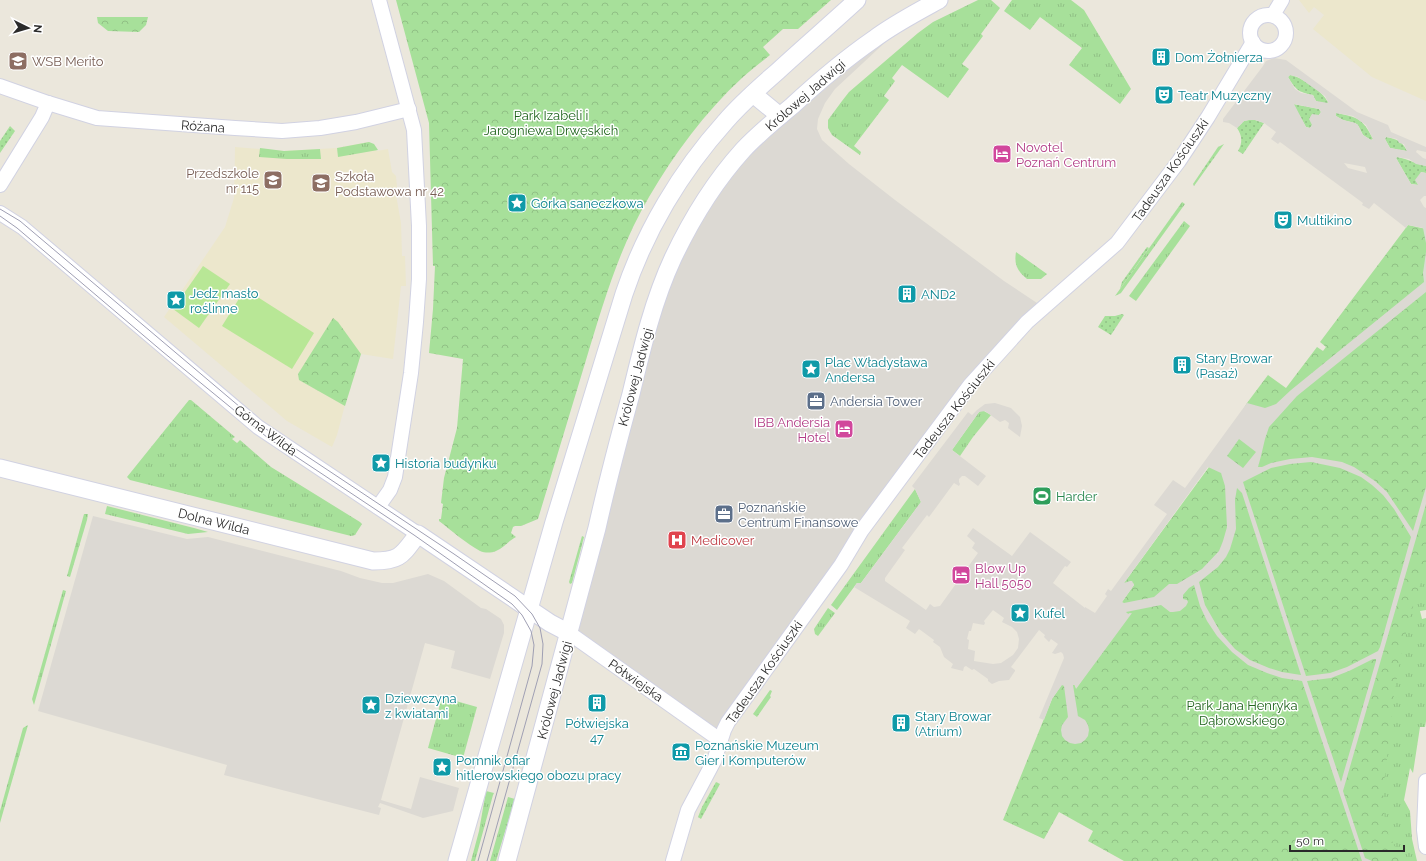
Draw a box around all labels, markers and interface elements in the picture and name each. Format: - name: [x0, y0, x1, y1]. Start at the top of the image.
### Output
- north arrow: [8, 8, 48, 48]
- text: N: [31, 24, 44, 34]
- building icon: Dom Żołnierza: [1150, 46, 1172, 68]
- place label: Dom Żołnierza: [1175, 49, 1263, 65]
- school or university icon: WSB Merito: [7, 50, 29, 72]
- place label: WSB Merito: [32, 54, 104, 69]
- street label: Królowej Jadwigi: [762, 57, 848, 134]
- theatre icon: Teatr Muzyczny: [1153, 84, 1175, 106]
- place label: Teatr Muzyczny: [1178, 88, 1271, 103]
- park label: Park Izabeli i Jarogniewa Drwęskich: [484, 108, 618, 138]
- street label: Tadeusza Kościuszki: [1129, 116, 1212, 225]
- street label: Różana: [180, 117, 225, 136]
- place label: Novotel Poznań Centrum: [1016, 140, 1116, 170]
- hotel icon: Novotel Poznań Centrum: [991, 143, 1013, 165]
- place label: Przedszkole nr 115: [186, 166, 259, 196]
- school or university icon: Przedszkole nr 115: [262, 169, 284, 191]
- place label: Szkoła Podstawowa nr 42: [335, 169, 444, 199]
- school or university icon: Szkoła Podstawowa nr 42: [310, 172, 332, 194]
- place icon: Górka saneczkowa: [506, 192, 528, 214]
- place label: Górka saneczkowa: [531, 196, 644, 211]
- theatre icon: Multikino: [1272, 209, 1294, 231]
- place label: Multikino: [1297, 213, 1352, 228]
- building icon: AND2: [896, 283, 918, 305]
- place label: Jedz masło roślinne: [190, 286, 259, 316]
- place label: AND2: [921, 287, 956, 302]
- place icon: Jedz masło roślinne: [165, 289, 187, 311]
- street label: Królowej Jadwigi: [615, 326, 656, 428]
- place label: Stary Browar (Pasaż): [1196, 351, 1273, 381]
- building icon: Stary Browar (Pasaż): [1171, 354, 1193, 376]
- place label: Plac Władysława Andersa: [825, 355, 928, 385]
- street label: Tadeusza Kościuszki: [911, 357, 998, 462]
- place icon: Plac Władysława Andersa: [800, 358, 822, 380]
- office icon: Andersia Tower: [805, 390, 827, 412]
- place label: Andersia Tower: [830, 394, 923, 409]
- street label: Górna Wilda: [232, 402, 300, 459]
- place label: IBB Andersia Hotel: [754, 415, 830, 445]
- hotel icon: IBB Andersia Hotel: [833, 418, 855, 440]
- place icon: Historia budynku: [370, 452, 392, 474]
- place label: Historia budynku: [395, 456, 497, 471]
- sports icon: Harder: [1031, 485, 1053, 507]
- place label: Harder: [1056, 489, 1098, 504]
- place label: Poznańskie Centrum Finansowe: [738, 500, 859, 530]
- office icon: Poznańskie Centrum Finansowe: [713, 503, 735, 525]
- street label: Dolna Wilda: [177, 505, 251, 538]
- hospital icon: Medicover: [666, 529, 688, 551]
- place label: Medicover: [691, 533, 755, 548]
- place label: Blow Up Hall 5050: [975, 561, 1032, 591]
- hotel icon: Blow Up Hall 5050: [950, 564, 972, 586]
- place icon: Kufel: [1009, 602, 1031, 624]
- place label: Kufel: [1034, 606, 1066, 621]
- street label: Tadeusza Kościuszki: [723, 618, 806, 727]
- street label: Królowej Jadwigi: [534, 639, 575, 741]
- street label: Półwiejska: [605, 656, 666, 705]
- place label: Dziewczyna z kwiatami: [385, 691, 457, 721]
- building icon: Półwiejska 47: [586, 692, 608, 714]
- place icon: Dziewczyna z kwiatami: [360, 694, 382, 716]
- park label: Park Jana Henryka Dąbrowskiego: [1187, 698, 1297, 728]
- place label: Stary Browar (Atrium): [915, 709, 992, 739]
- building icon: Stary Browar (Atrium): [890, 712, 912, 734]
- place label: Półwiejska 47: [565, 716, 629, 746]
- place label: Poznańskie Muzeum Gier i Komputerów: [695, 738, 819, 768]
- museum icon: Poznańskie Muzeum Gier i Komputerów: [670, 741, 692, 763]
- place label: Pomnik ofiar hitlerowskiego obozu pracy: [456, 753, 621, 783]
- place icon: Pomnik ofiar hitlerowskiego obozu pracy: [431, 756, 453, 778]
- scale bar: [1290, 827, 1404, 853]
- text: 50 m: [1296, 834, 1324, 848]

